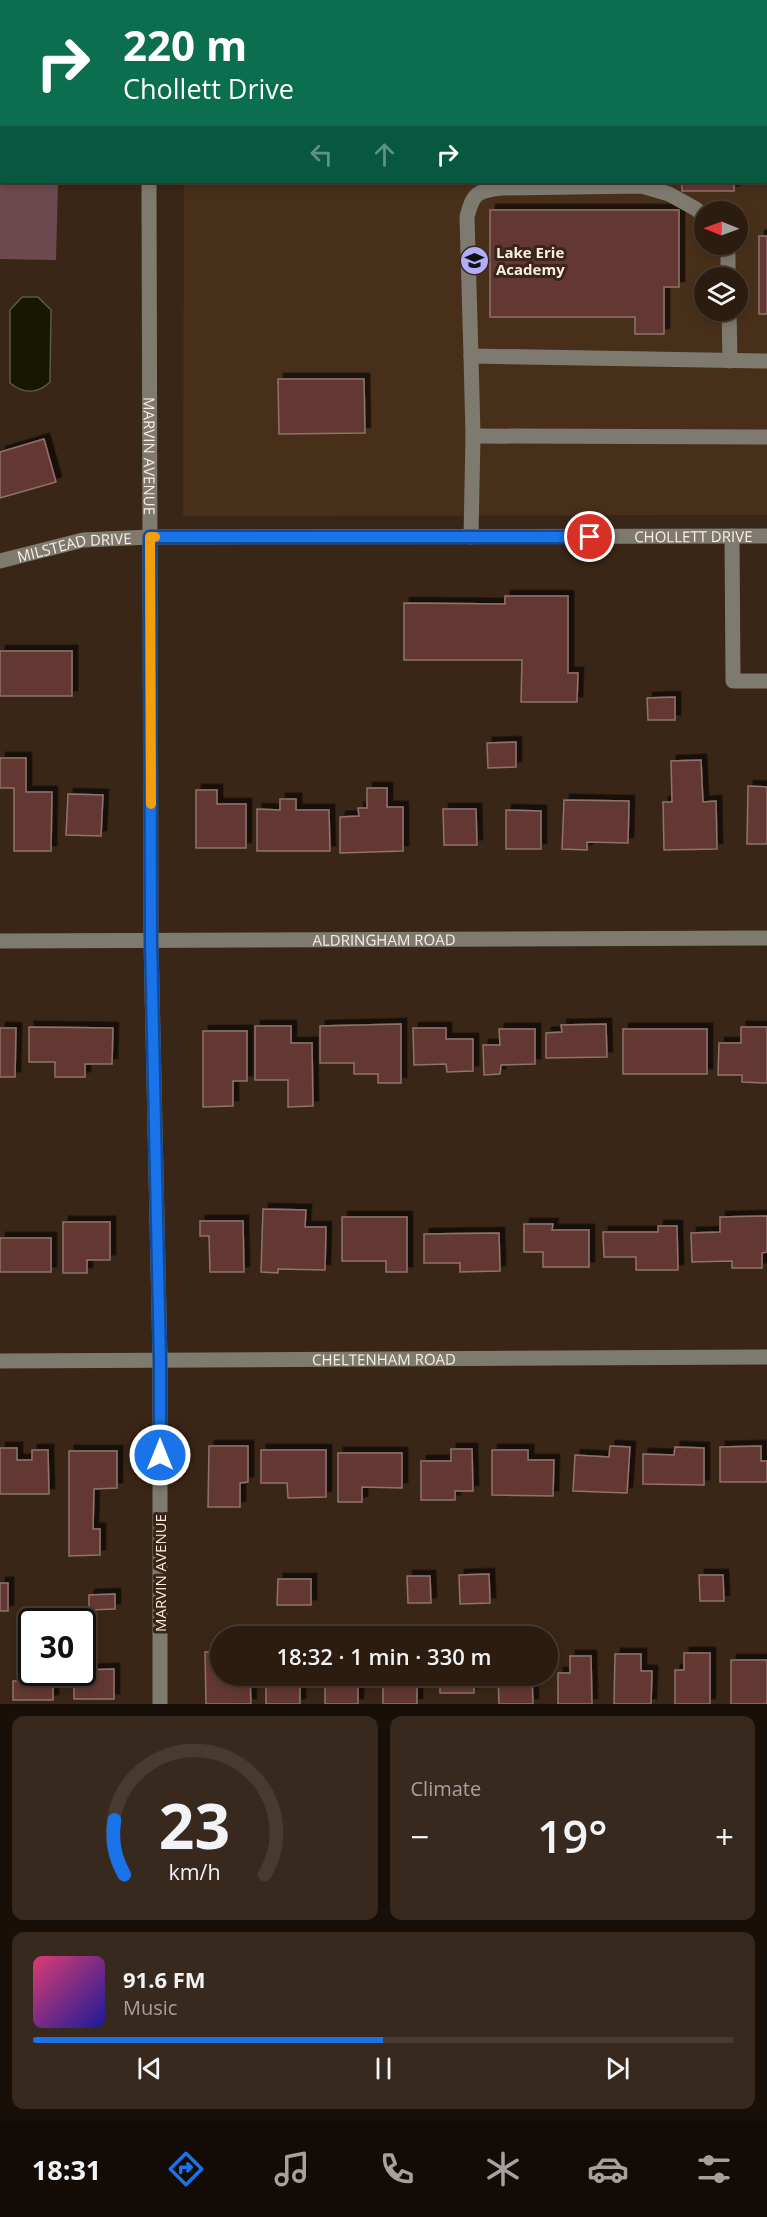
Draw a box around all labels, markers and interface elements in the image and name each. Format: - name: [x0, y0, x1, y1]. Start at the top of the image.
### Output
- text: 220 m: [123, 16, 247, 73]
- icon: right: [24, 24, 102, 102]
- text: Chollett Drive: [123, 70, 294, 107]
- icon: left: [305, 138, 338, 171]
- icon: ahead: [368, 138, 401, 171]
- icon: right: [431, 138, 464, 171]
- north arrow: [694, 201, 748, 255]
- map controls: [694, 201, 748, 321]
- place label: Lake Erie Academy: [496, 242, 565, 279]
- school or university icon: Lake Erie Academy: [459, 245, 491, 277]
- button: layers: [694, 267, 748, 321]
- street label: MARVIN AVENUE: [140, 397, 160, 515]
- pin: [564, 511, 615, 562]
- icon: arrive: [573, 520, 606, 553]
- street label: CHOLLETT DRIVE: [634, 526, 752, 546]
- street label: MILSTEAD DRIVE: [15, 528, 132, 566]
- street label: ALDRINGHAM ROAD: [312, 929, 456, 950]
- street label: CHELTENHAM ROAD: [312, 1349, 456, 1369]
- position arrow: [128, 1423, 192, 1487]
- street label: MARVIN AVENUE: [150, 1514, 170, 1632]
- speed limit sign: 30: [18, 1608, 96, 1686]
- text: 18:32 · 1 min · 330 m: [276, 1641, 492, 1671]
- text: Climate: [411, 1775, 481, 1802]
- text: 23: [159, 1782, 230, 1867]
- text: 19°: [537, 1805, 608, 1866]
- text: −: [411, 1814, 429, 1859]
- text: +: [715, 1814, 734, 1859]
- text: km/h: [169, 1857, 221, 1886]
- text: 91.6 FM: [123, 1964, 206, 1994]
- text: Music: [123, 1994, 177, 2021]
- icon: previous: [133, 2052, 166, 2085]
- icon: pause: [367, 2052, 400, 2085]
- icon: next: [601, 2052, 634, 2085]
- icon: directions: [165, 2148, 207, 2190]
- icon: music: [271, 2148, 313, 2190]
- icon: phone: [376, 2148, 418, 2190]
- icon: climate: [482, 2148, 524, 2190]
- icon: car: [587, 2148, 629, 2190]
- icon: filters: [693, 2148, 735, 2190]
- text: 18:31: [32, 2151, 101, 2188]

